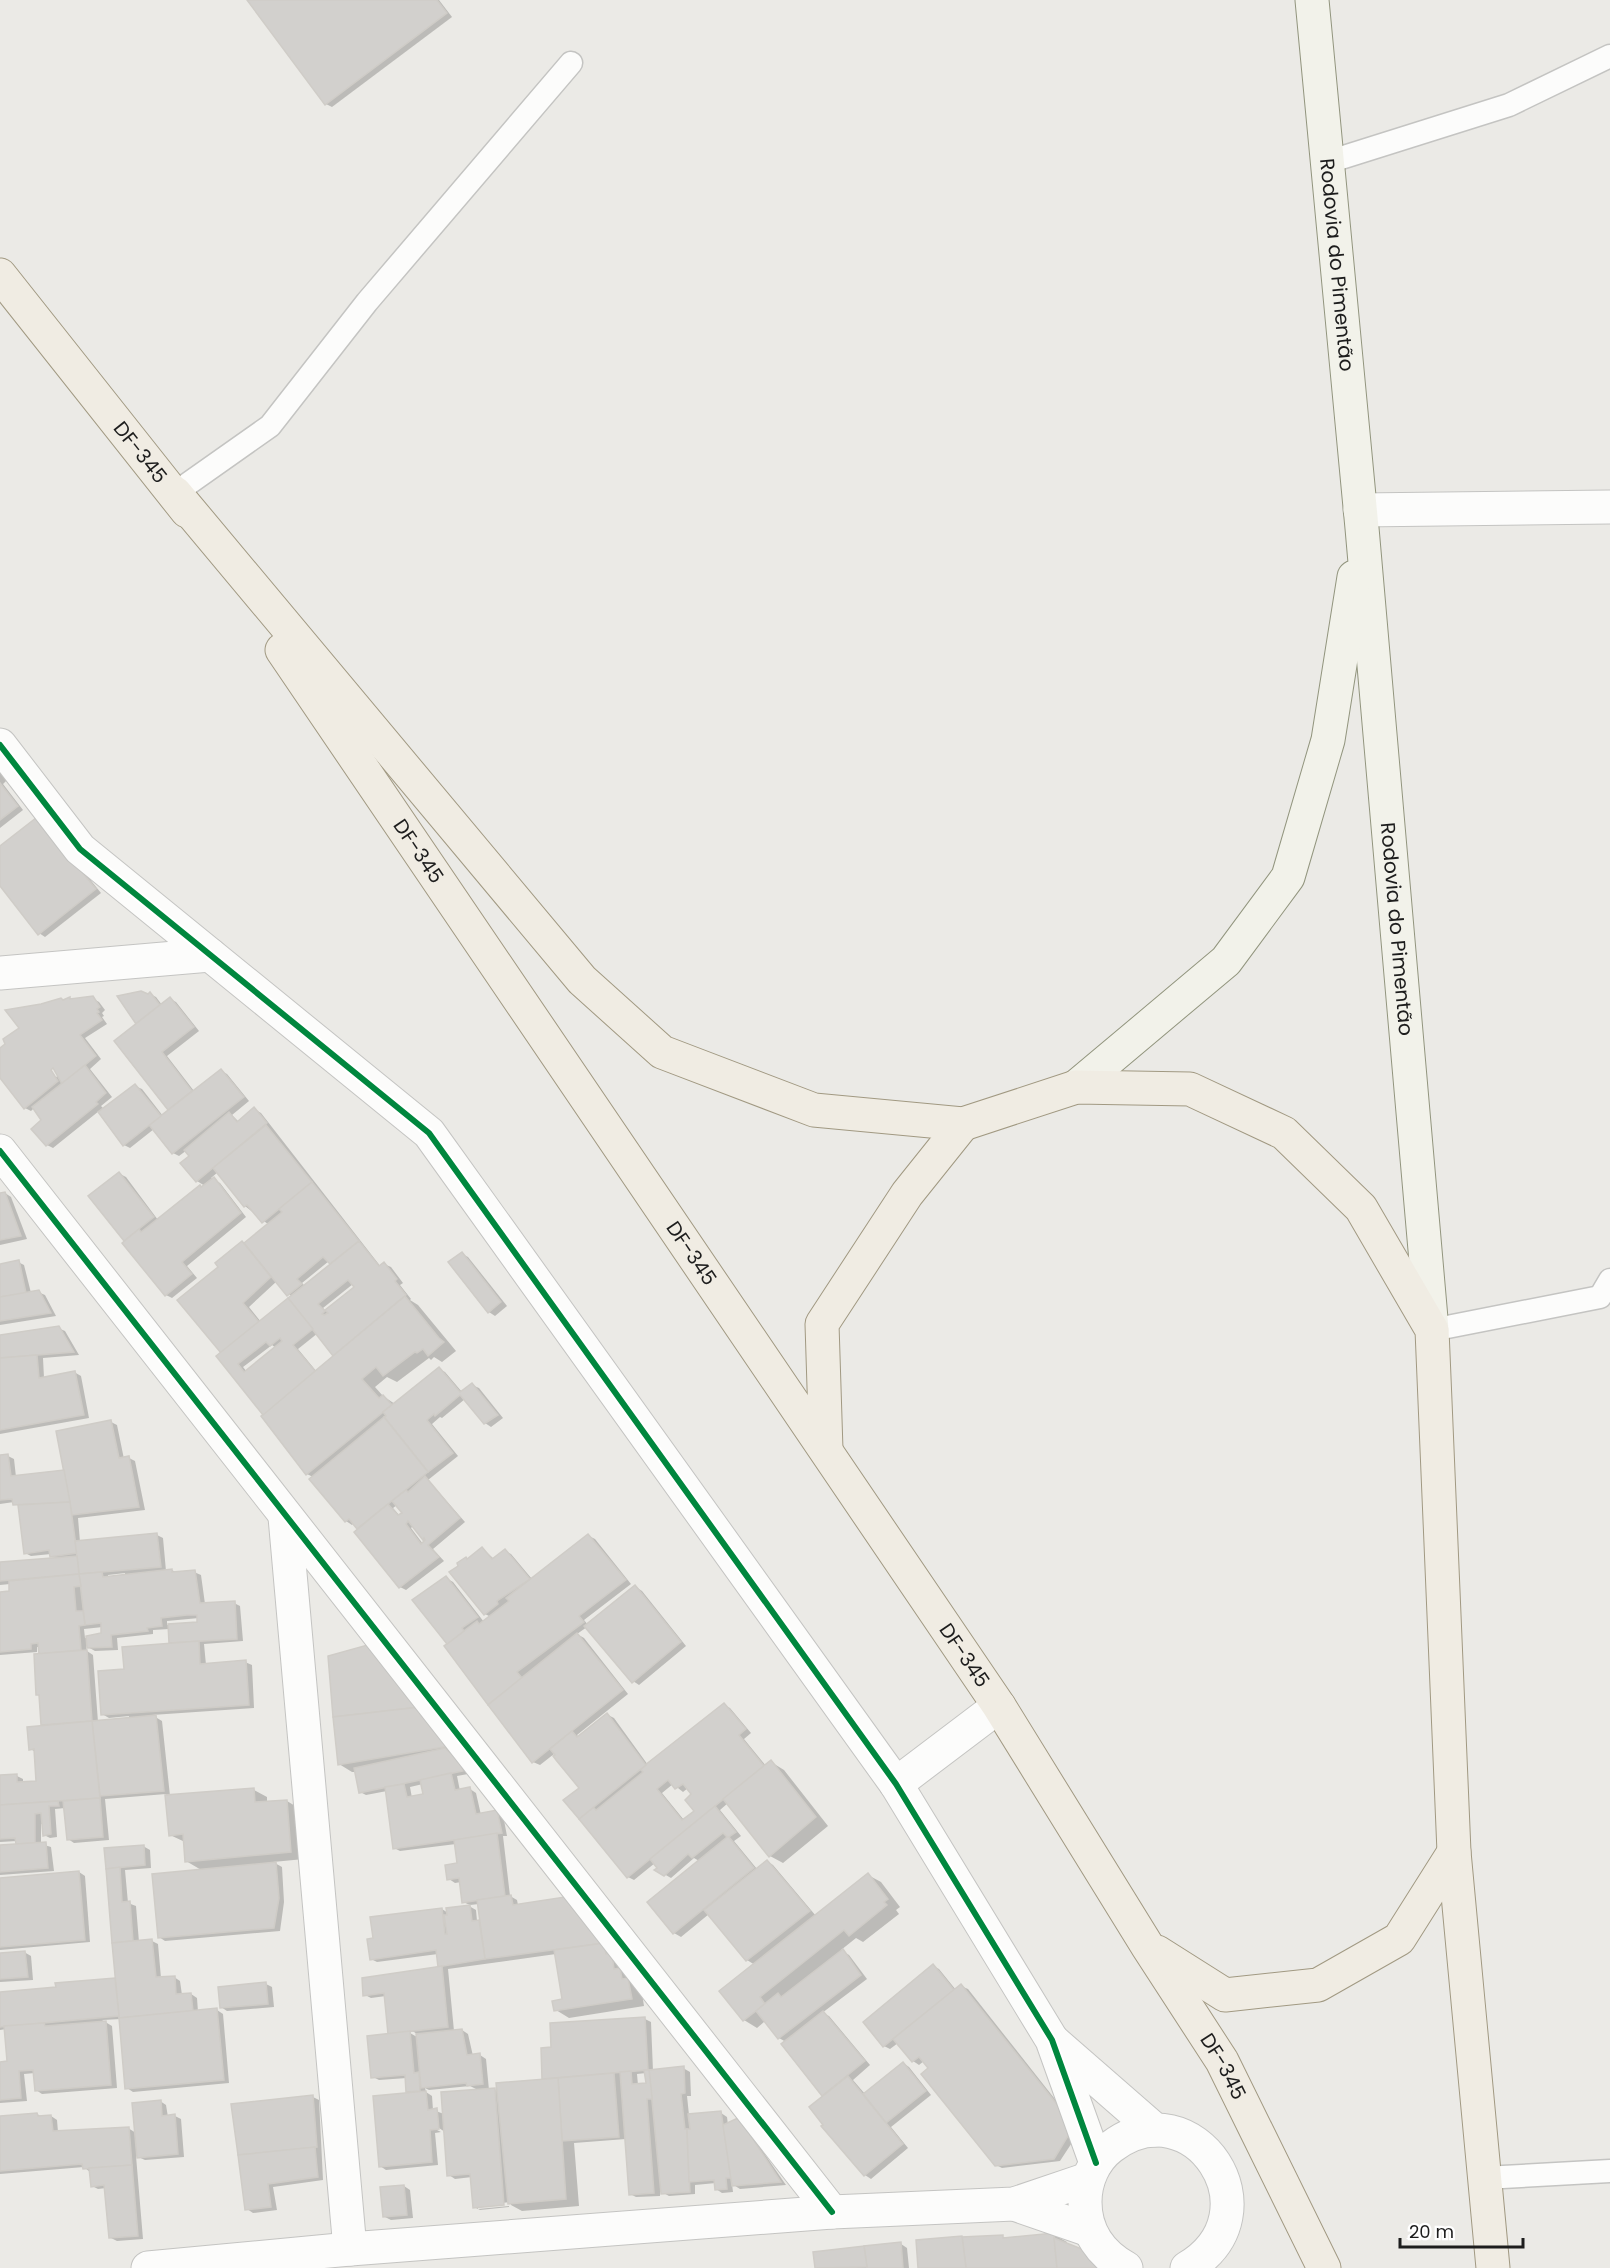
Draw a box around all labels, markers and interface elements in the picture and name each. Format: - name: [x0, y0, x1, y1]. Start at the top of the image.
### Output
- street label: Rodovia do Pimentão: [1313, 157, 1361, 373]
- street label: DF-345: [107, 415, 174, 489]
- street label: DF-345: [387, 813, 450, 889]
- street label: Rodovia do Pimentão: [1374, 821, 1420, 1037]
- street label: DF-345: [660, 1215, 723, 1291]
- street label: DF-345: [933, 1617, 996, 1693]
- street label: DF-345: [1194, 2028, 1253, 2104]
- scale bar: [1400, 2211, 1523, 2249]
- text: 20 m: [1409, 2219, 1454, 2244]

